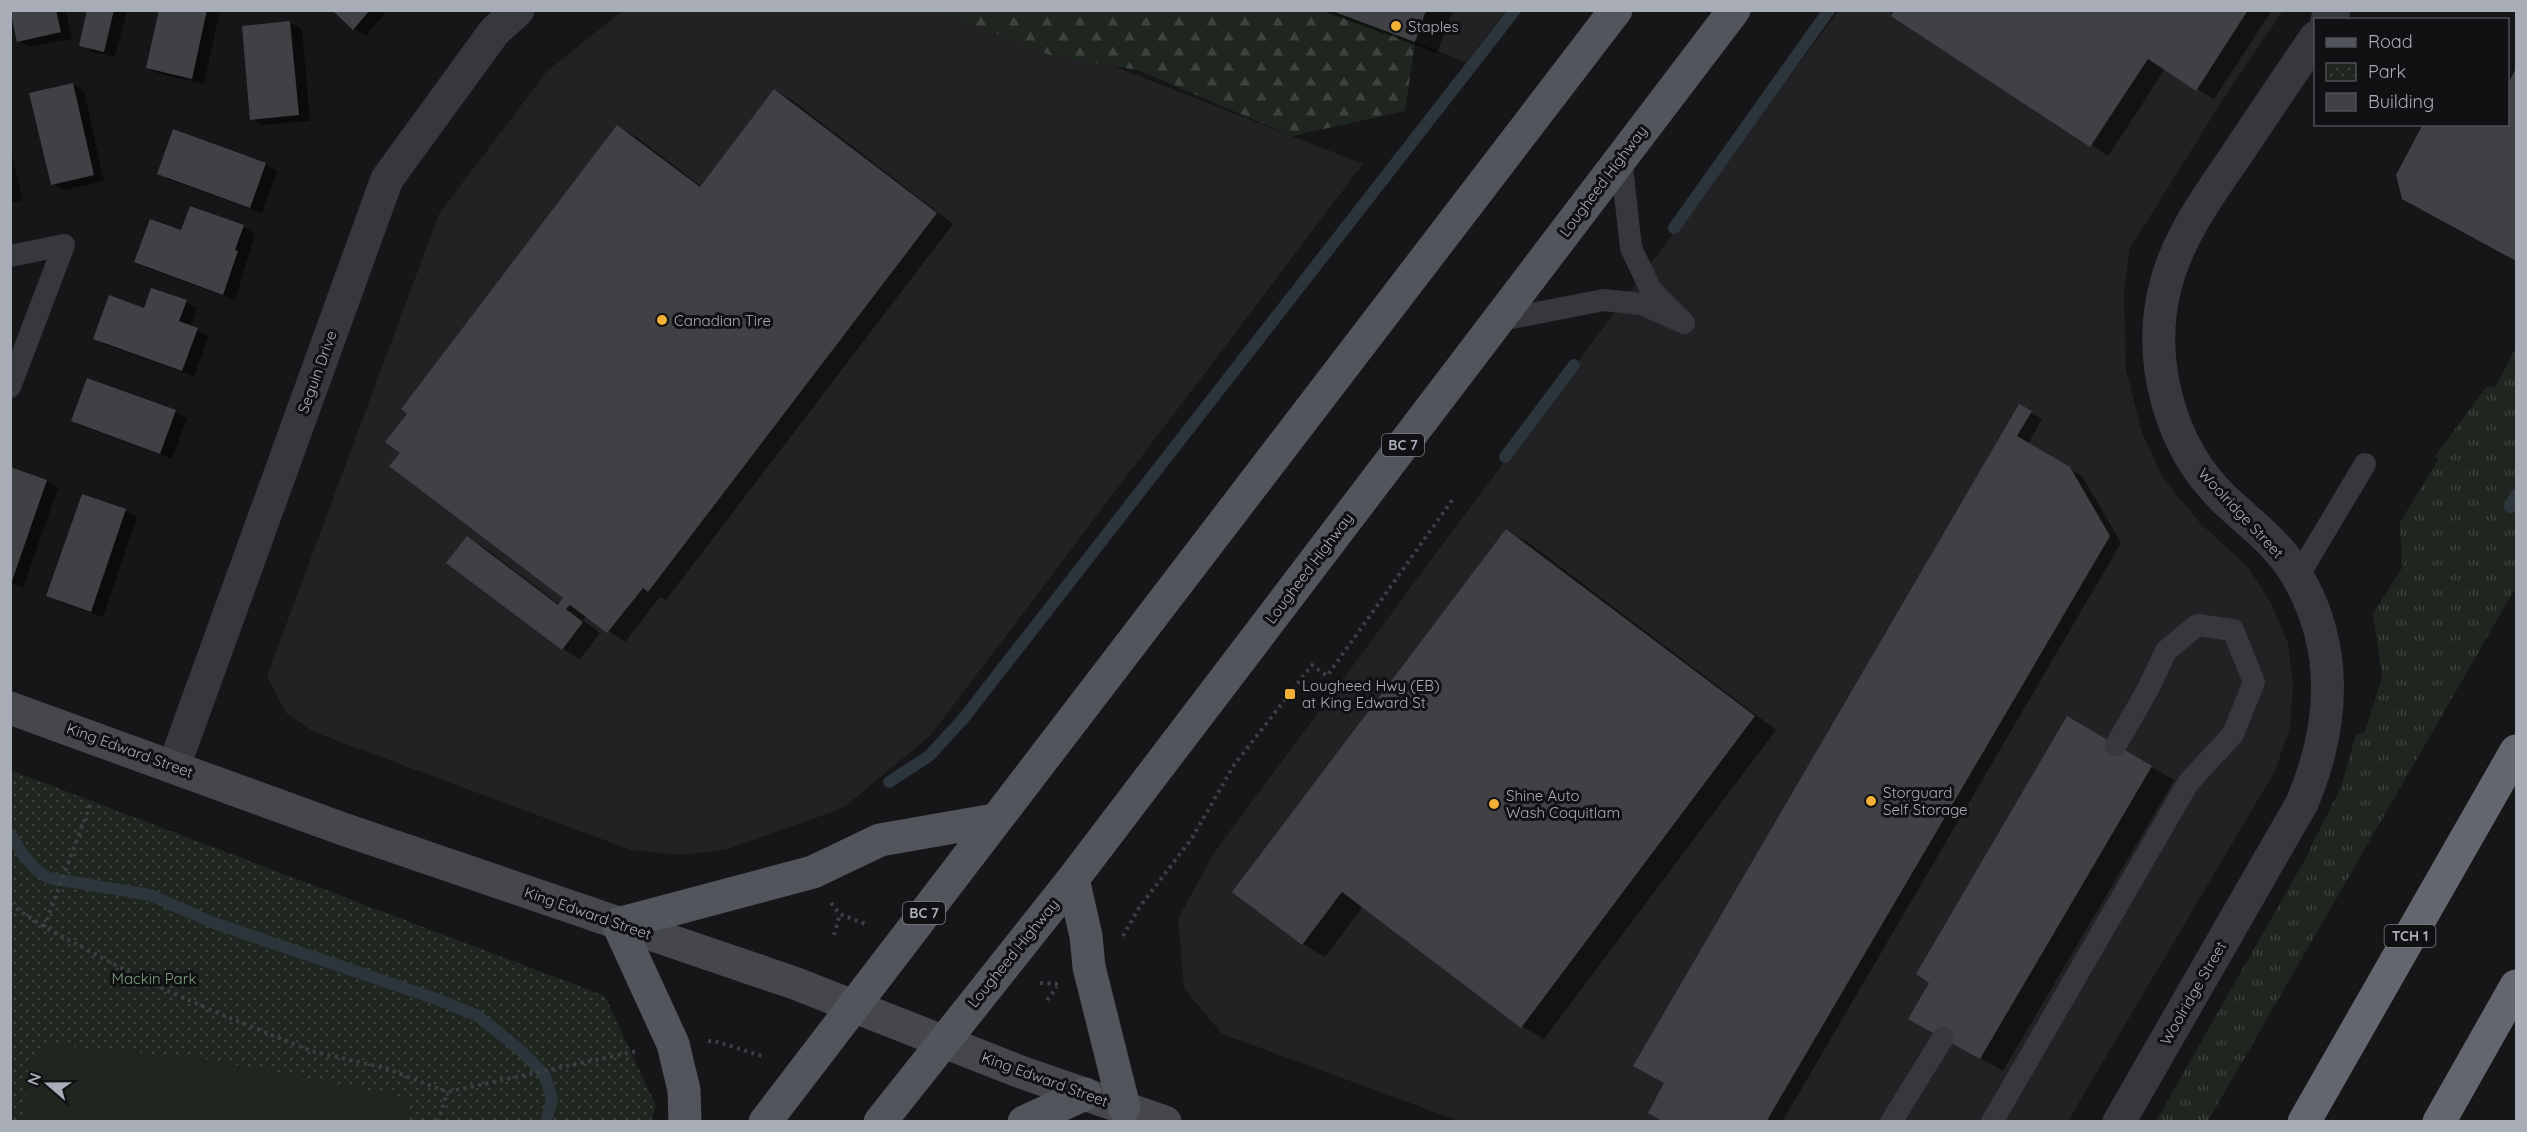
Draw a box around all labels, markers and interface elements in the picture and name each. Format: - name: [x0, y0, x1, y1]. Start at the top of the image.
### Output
- place label: Staples: [1408, 17, 1459, 36]
- legend: [2314, 18, 2509, 126]
- marker: Staples: [1389, 19, 1403, 33]
- text: Road: [2368, 30, 2413, 53]
- text: Park: [2368, 60, 2406, 83]
- text: Building: [2368, 90, 2434, 113]
- street label: Lougheed Highway: [1555, 122, 1651, 240]
- place label: Canadian Tire: [674, 311, 771, 330]
- marker: Canadian Tire: [655, 313, 669, 327]
- street label: Seguin Drive: [293, 328, 341, 416]
- road number: BC 7: [1382, 434, 1424, 456]
- street label: Woolridge Street: [2194, 464, 2288, 562]
- street label: Lougheed Highway: [1261, 509, 1357, 627]
- place label: Lougheed Hwy (EB) at King Edward St: [1302, 676, 1440, 712]
- marker: Lougheed Hwy (EB) at King Edward St: [1283, 687, 1297, 701]
- street label: King Edward Street: [64, 718, 196, 782]
- place label: Storguard Self Storage: [1883, 783, 1968, 819]
- place label: Shine Auto Wash Coquitlam: [1506, 786, 1620, 822]
- marker: Storguard Self Storage: [1864, 794, 1878, 808]
- marker: Shine Auto Wash Coquitlam: [1487, 797, 1501, 811]
- street label: King Edward Street: [522, 882, 654, 944]
- street label: Lougheed Highway: [963, 895, 1063, 1011]
- road number: BC 7: [903, 902, 945, 924]
- road number: TCH 1: [2384, 925, 2436, 947]
- street label: Woolridge Street: [2156, 938, 2230, 1048]
- park label: Mackin Park: [111, 969, 197, 988]
- street label: King Edward Street: [979, 1047, 1111, 1111]
- north arrow: [18, 1054, 78, 1114]
- text: N: [22, 1070, 45, 1088]

